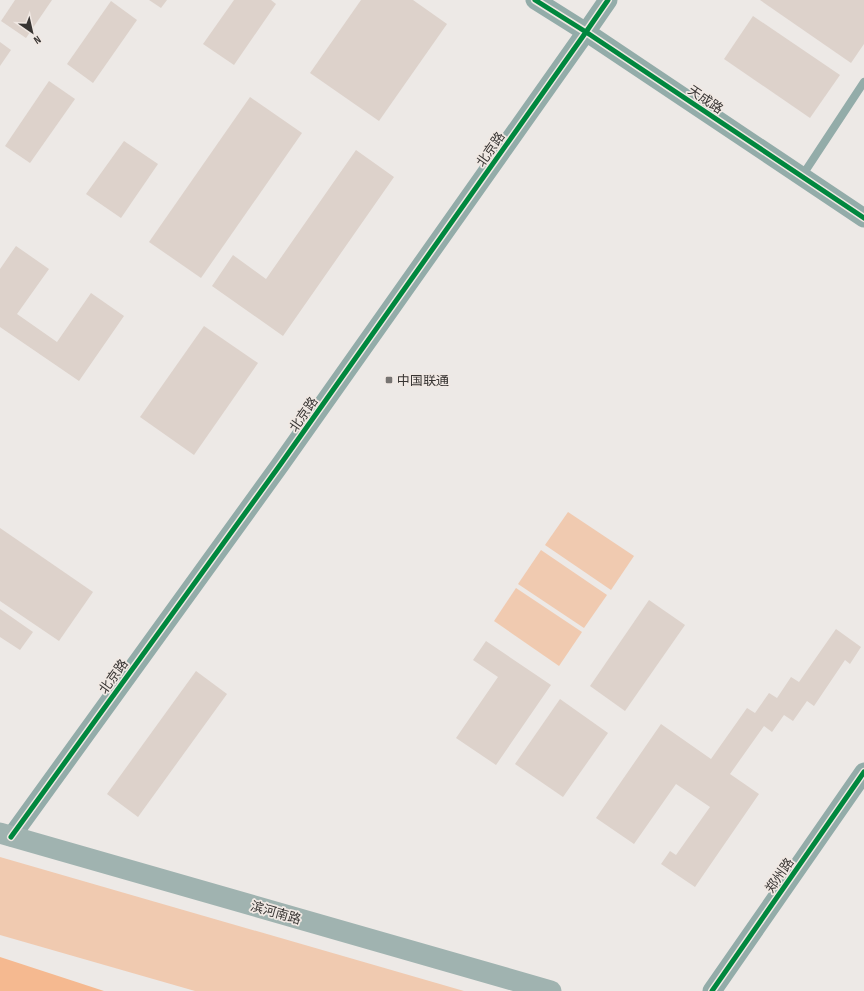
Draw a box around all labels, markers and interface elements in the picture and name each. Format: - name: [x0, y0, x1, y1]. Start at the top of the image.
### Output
- north arrow: [12, 12, 52, 52]
- text: N: [31, 33, 43, 47]
- street label: 天成路: [685, 82, 726, 117]
- street label: 北京路: [473, 129, 509, 170]
- place label: 中国联通: [397, 373, 449, 389]
- marker: 中国联通: [384, 375, 394, 385]
- street label: 北京路: [286, 394, 322, 435]
- street label: 北京路: [96, 656, 132, 697]
- street label: 郑州路: [762, 855, 798, 896]
- street label: 滨河南路: [249, 898, 303, 928]

